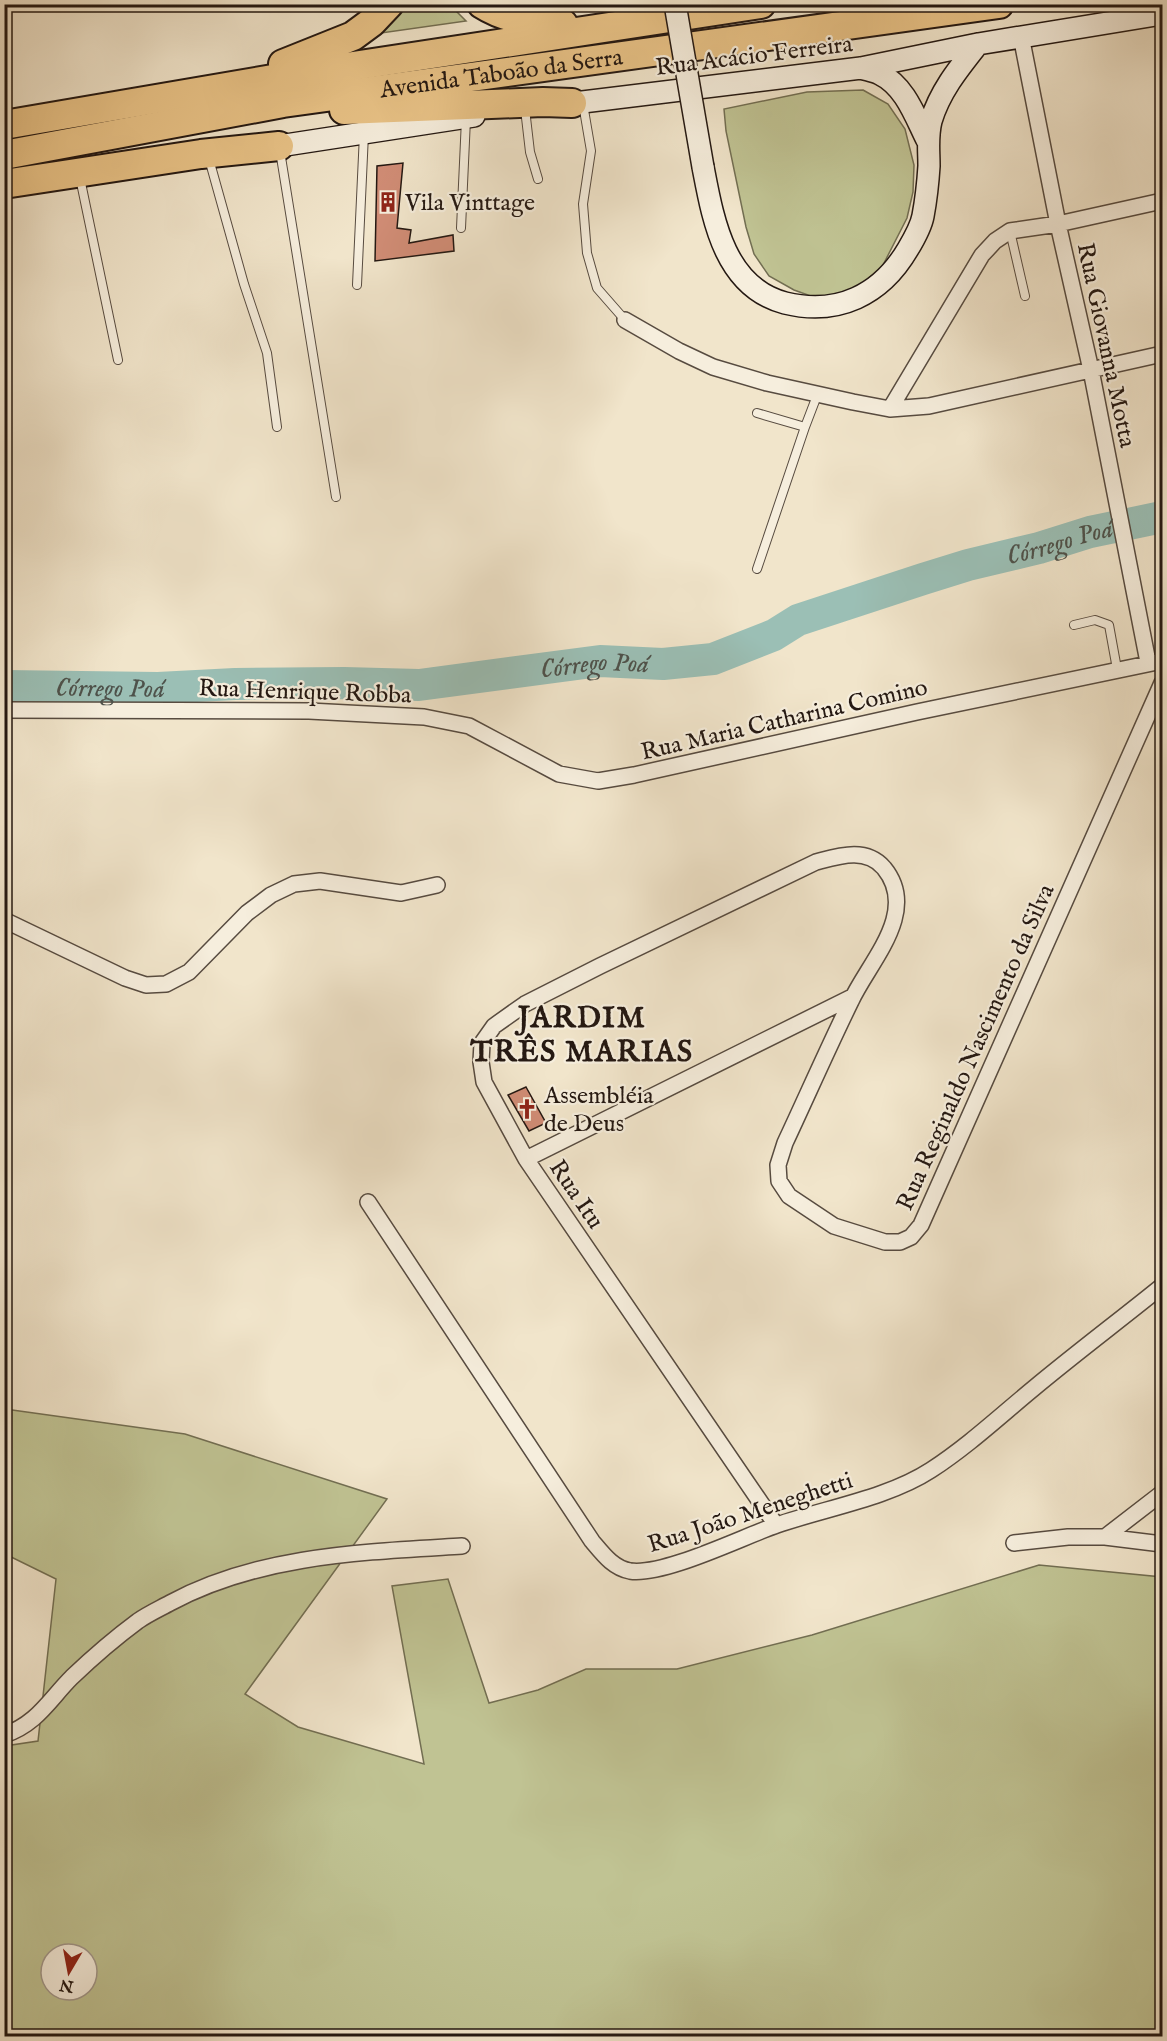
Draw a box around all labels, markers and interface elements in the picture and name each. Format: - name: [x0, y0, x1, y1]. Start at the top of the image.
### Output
- street label: Rua Acácio Ferreira: [654, 29, 855, 84]
- street label: Avenida Taboão da Serra: [377, 42, 625, 107]
- place label: Vila Vinttage: [404, 188, 535, 219]
- building icon: Vila Vinttage: [376, 190, 400, 214]
- street label: Rua Giovanna Motta: [1069, 240, 1142, 451]
- water label: Córrego Poá: [1003, 512, 1118, 573]
- water label: Córrego Poá: [538, 646, 652, 687]
- water label: Córrego Poá: [55, 672, 168, 706]
- street label: Rua Maria Catharina Comino: [638, 672, 931, 769]
- street label: Rua Henrique Robba: [198, 673, 413, 712]
- street label: Rua Reginaldo Nascimento da Silva: [890, 879, 1063, 1216]
- district label: JARDIM TRÊS MARIAS: [469, 1000, 694, 1072]
- place label: Assembléia de Deus: [543, 1081, 654, 1140]
- church icon: Assembléia de Deus: [515, 1097, 539, 1121]
- street label: Rua Itu: [541, 1154, 610, 1235]
- street label: Rua João Meneghetti: [644, 1466, 857, 1561]
- north arrow: [39, 1942, 99, 2002]
- text: N: [58, 1974, 76, 1996]

